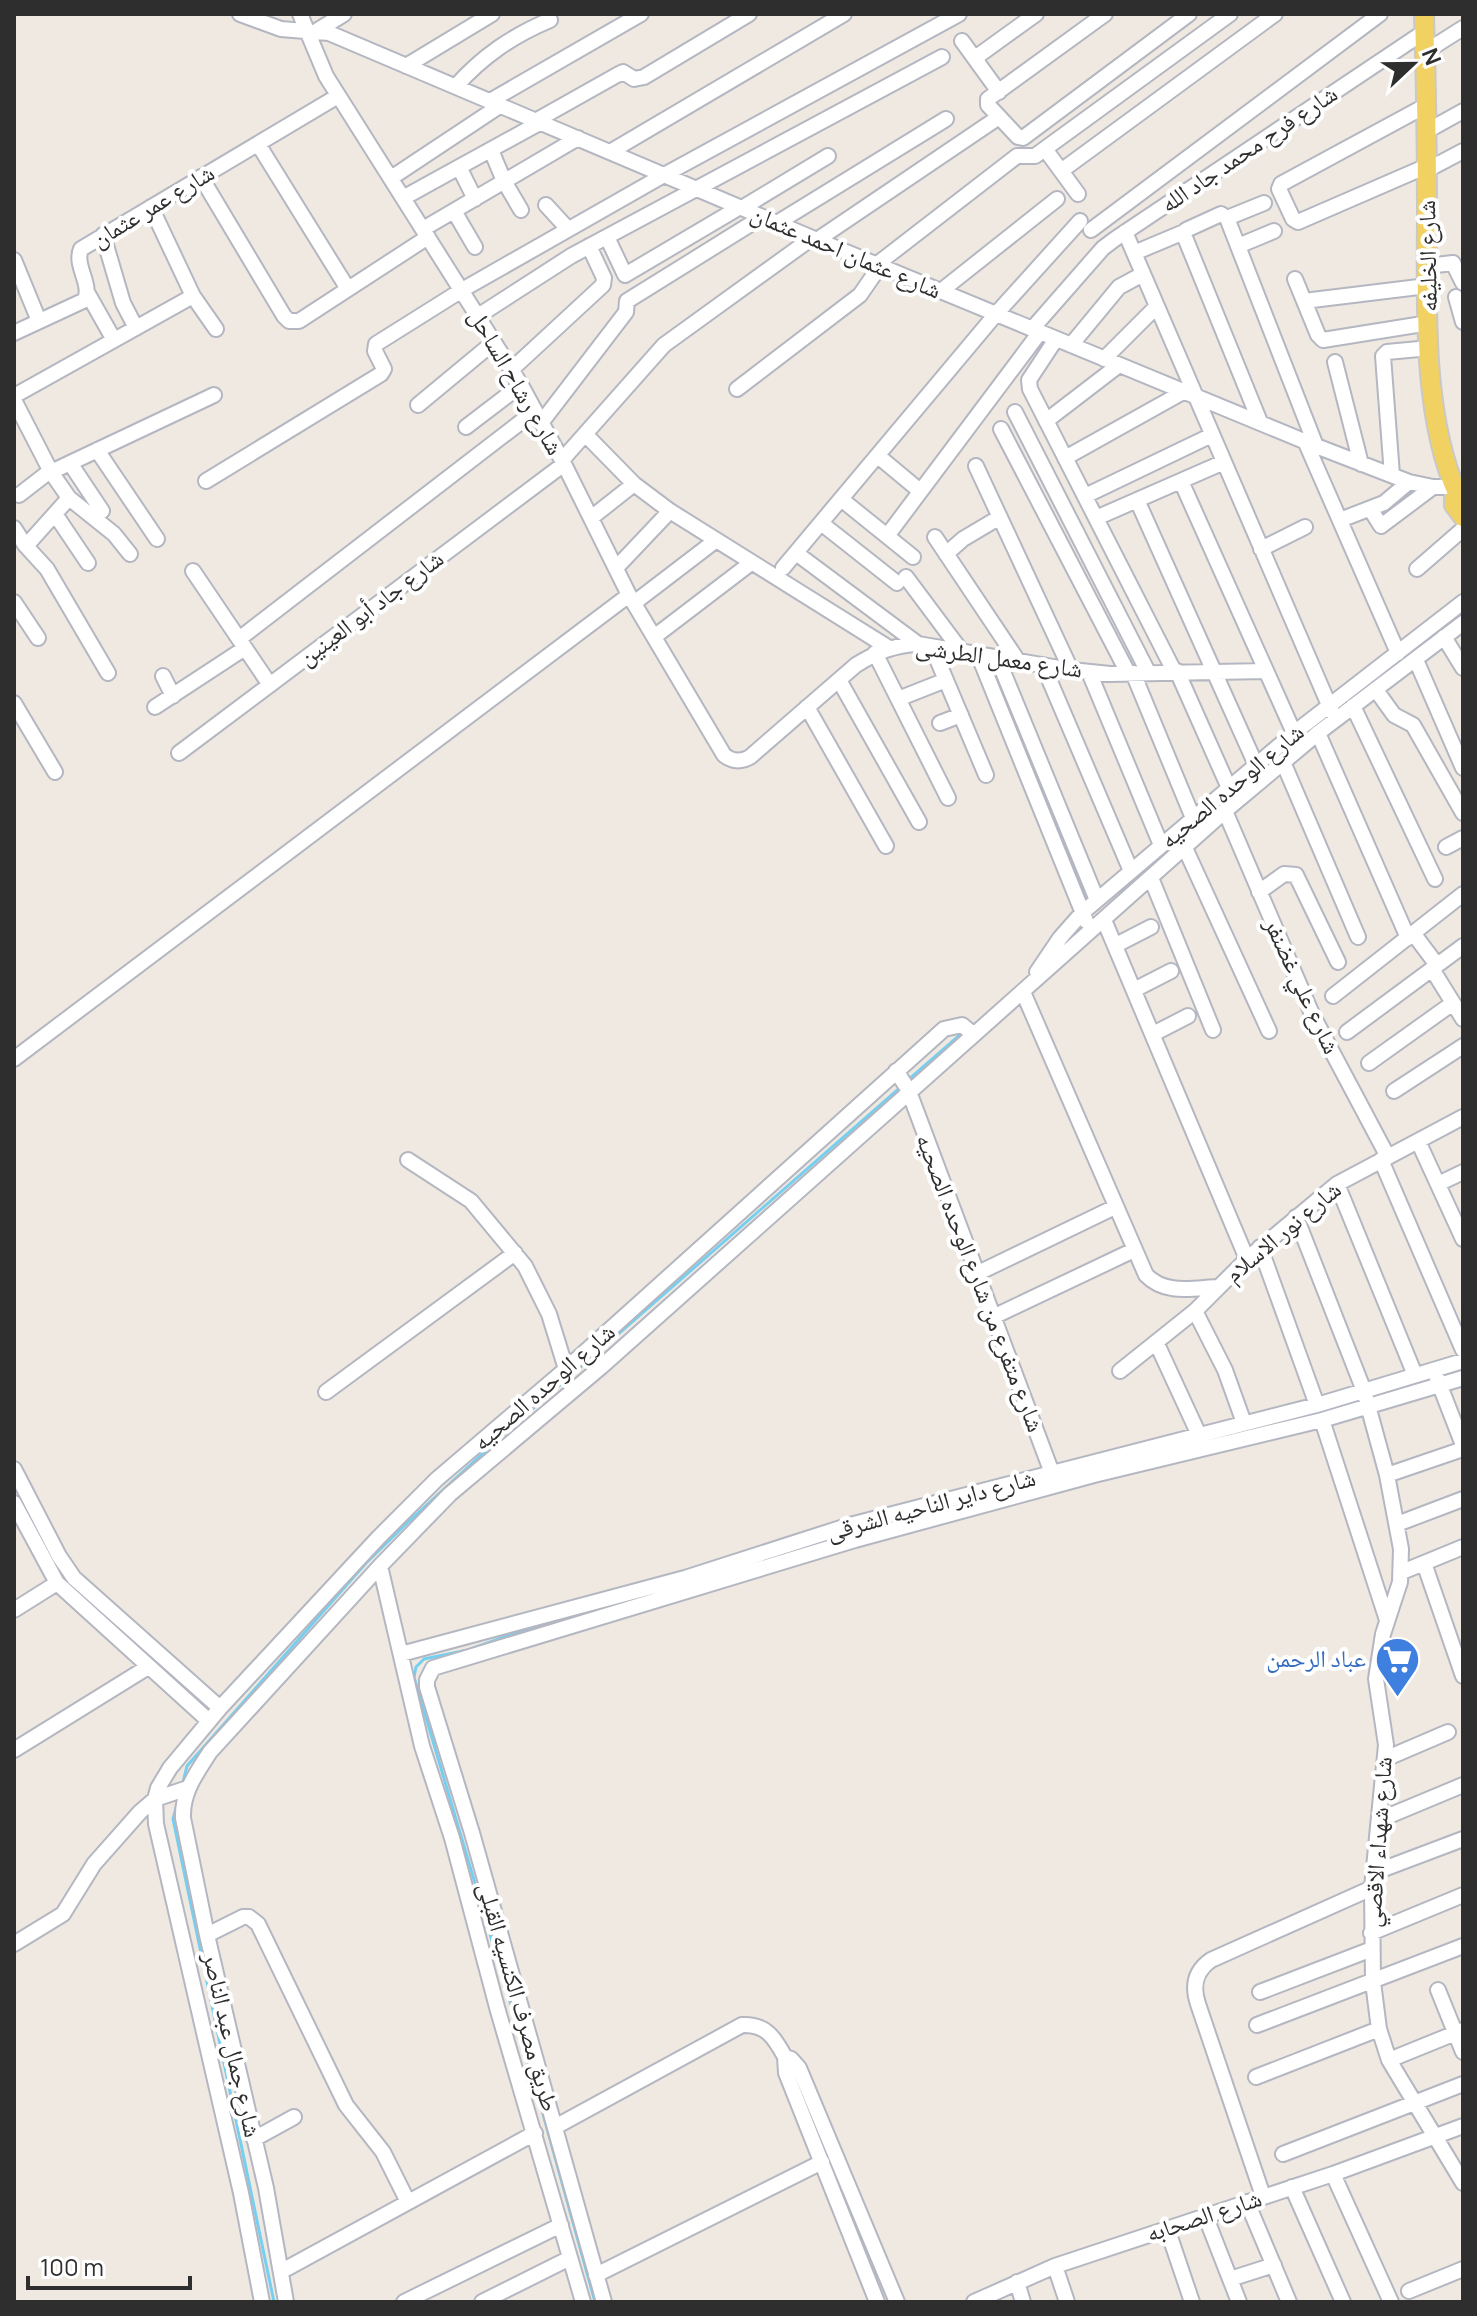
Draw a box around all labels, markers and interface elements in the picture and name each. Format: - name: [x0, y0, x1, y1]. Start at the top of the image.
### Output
- north arrow: [1373, 24, 1453, 104]
- text: N: [1415, 44, 1448, 69]
- street label: شارع فرح محمد جاد الله: [1153, 76, 1343, 219]
- street label: شارع عمر عثمان: [85, 155, 220, 254]
- street label: شارع عثمان احمد عثمان: [746, 196, 947, 306]
- street label: شارع الخليفه: [1409, 200, 1444, 312]
- street label: شارع رشاح الساحل: [462, 302, 573, 460]
- street label: شارع جاد أبو العينين: [291, 541, 449, 672]
- street label: شارع معمل الطرشى: [914, 628, 1085, 685]
- street label: شارع الوحده الصحيه: [1152, 715, 1310, 855]
- street label: شارع علي غضنفر: [1253, 911, 1349, 1060]
- street label: شارع متفرع من شارع الوحده الصحيه: [909, 1129, 1054, 1436]
- street label: شارع نور الاسلام: [1217, 1172, 1348, 1290]
- street label: شارع الوحده الصحيه: [465, 1315, 621, 1457]
- street label: شارع داير الناحيه الشرقى: [822, 1460, 1039, 1547]
- supermarket icon: عباد الرحمن: [1373, 1635, 1421, 1698]
- place label: عباد الرحمن: [1266, 1641, 1366, 1674]
- street label: شارع شهداء الاقصي: [1354, 1755, 1403, 1929]
- street label: طريق مصرف الكنسيه القبلى: [471, 1878, 568, 2115]
- street label: شارع جمال عبد الناصر: [196, 1948, 271, 2140]
- street label: شارع الصحابه: [1142, 2180, 1265, 2249]
- scale bar: [28, 2240, 190, 2290]
- text: 100 m: [40, 2250, 104, 2283]

